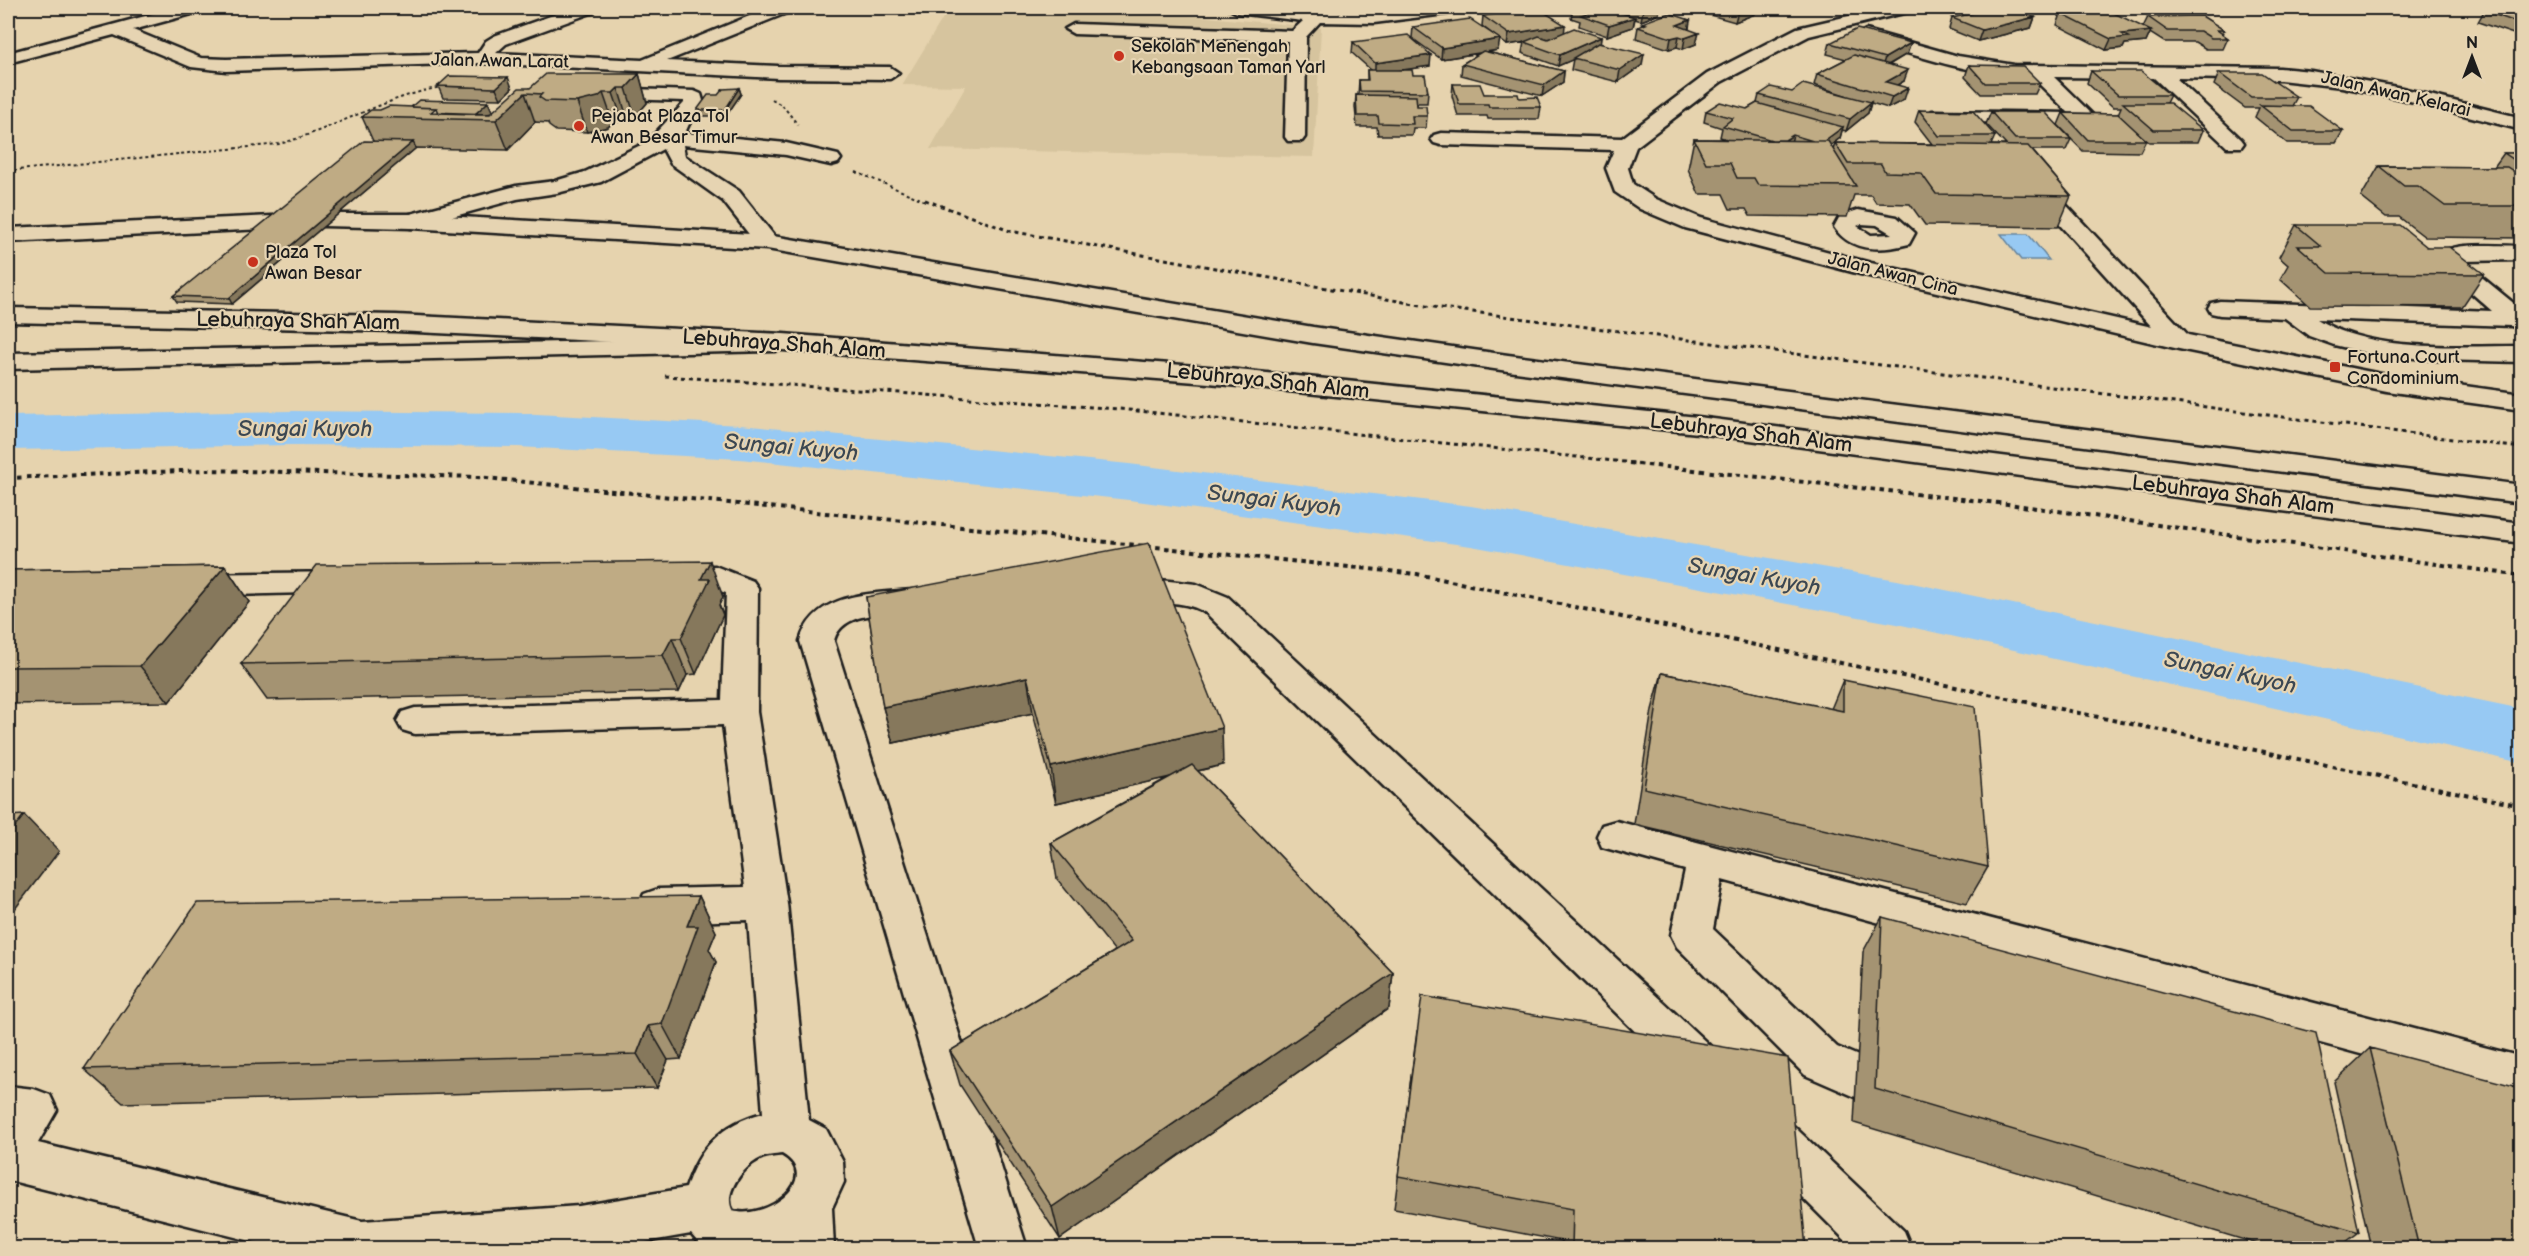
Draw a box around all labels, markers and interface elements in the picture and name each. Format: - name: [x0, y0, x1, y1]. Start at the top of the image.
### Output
- north arrow: [2442, 27, 2502, 87]
- text: N: [2466, 34, 2478, 53]
- place label: Sekolah Menengah Kebangsaan Taman Yarl: [1131, 36, 1325, 78]
- street label: Jalan Awan Larat: [431, 49, 570, 73]
- marker: Sekolah Menengah Kebangsaan Taman Yarl: [1112, 49, 1126, 63]
- street label: Jalan Awan Kelarai: [2319, 67, 2473, 121]
- place label: Pejabat Plaza Tol Awan Besar Timur: [591, 106, 738, 148]
- marker: Pejabat Plaza Tol Awan Besar Timur: [572, 119, 586, 133]
- place label: Plaza Tol Awan Besar: [265, 242, 362, 284]
- street label: Jalan Awan Cina: [1826, 248, 1960, 300]
- marker: Plaza Tol Awan Besar: [246, 255, 260, 269]
- street label: Lebuhraya Shah Alam: [196, 307, 400, 335]
- street label: Lebuhraya Shah Alam: [681, 324, 887, 364]
- place label: Fortuna Court Condominium: [2347, 347, 2460, 389]
- street label: Lebuhraya Shah Alam: [1165, 358, 1371, 404]
- marker: Fortuna Court Condominium: [2328, 360, 2342, 374]
- street label: Lebuhraya Shah Alam: [1648, 408, 1854, 458]
- water label: Sungai Kuyoh: [238, 416, 372, 443]
- water label: Sungai Kuyoh: [723, 429, 859, 467]
- street label: Lebuhraya Shah Alam: [2130, 470, 2336, 520]
- water label: Sungai Kuyoh: [1206, 479, 1342, 523]
- water label: Sungai Kuyoh: [1685, 552, 1823, 602]
- water label: Sungai Kuyoh: [2161, 646, 2299, 700]

